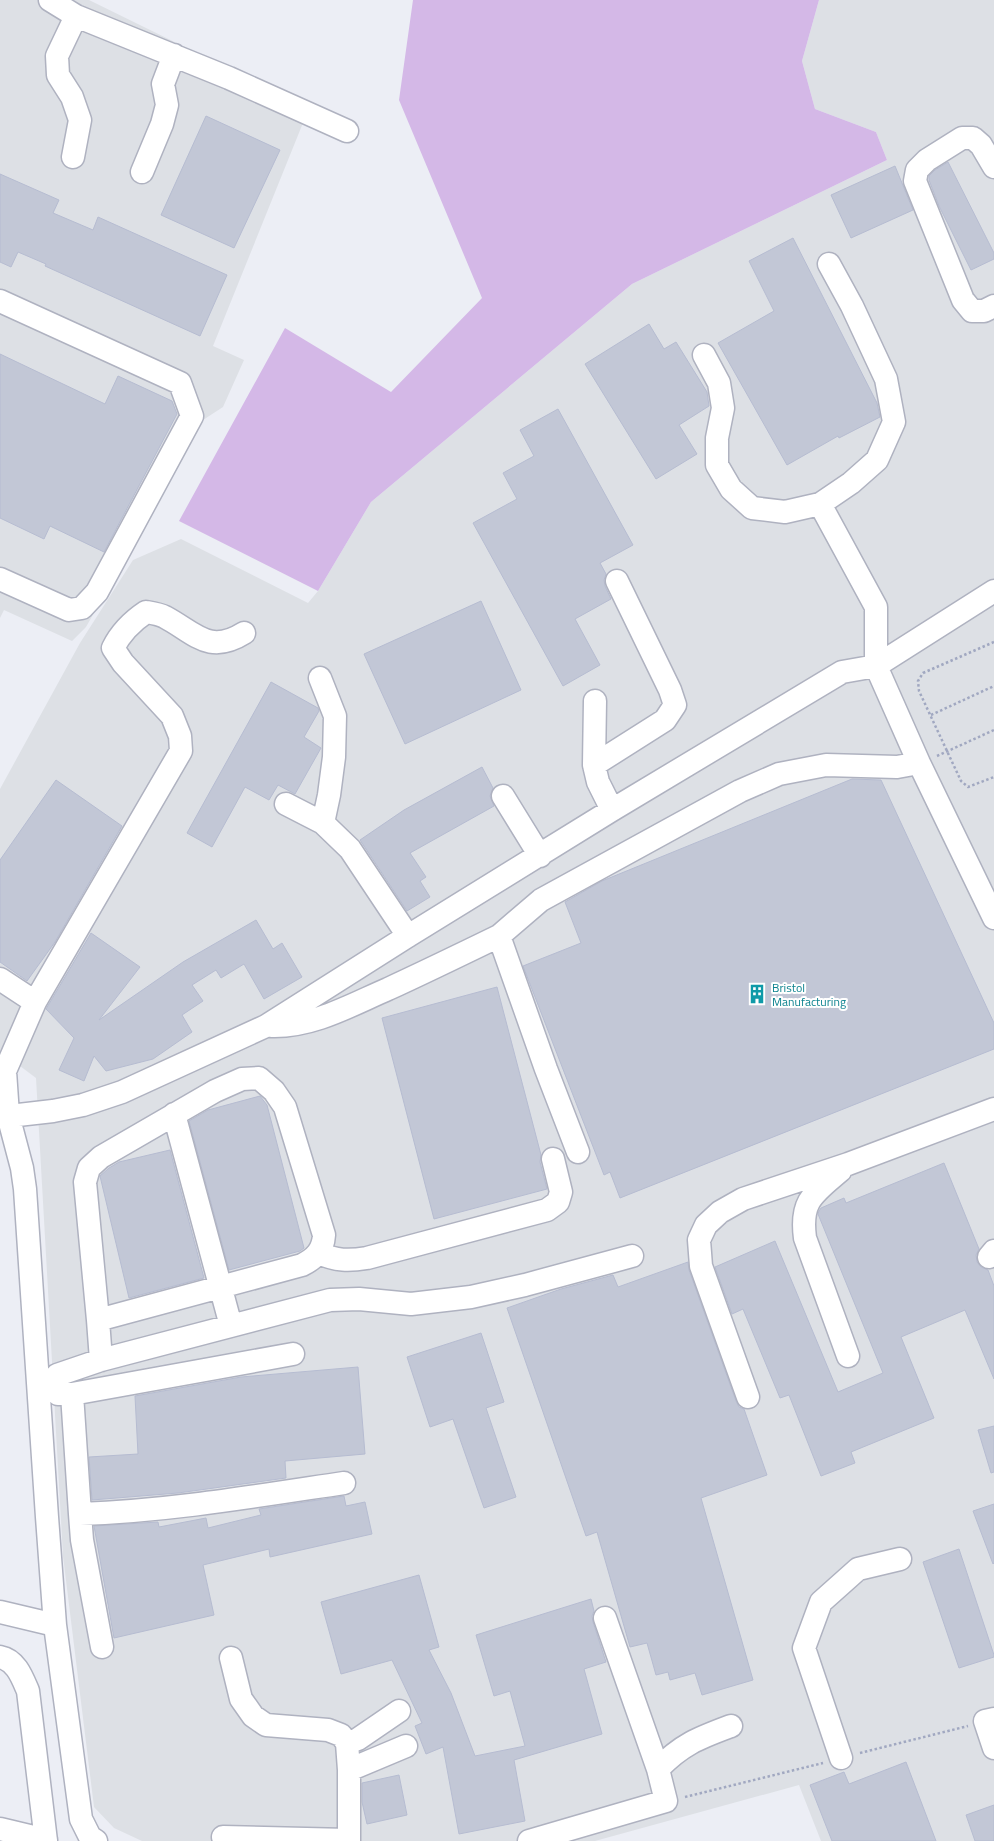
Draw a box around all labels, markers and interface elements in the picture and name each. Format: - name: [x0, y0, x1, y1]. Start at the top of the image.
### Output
- place label: Bristol Manufacturing: [772, 978, 846, 1011]
- building icon: Bristol Manufacturing: [746, 983, 768, 1005]

